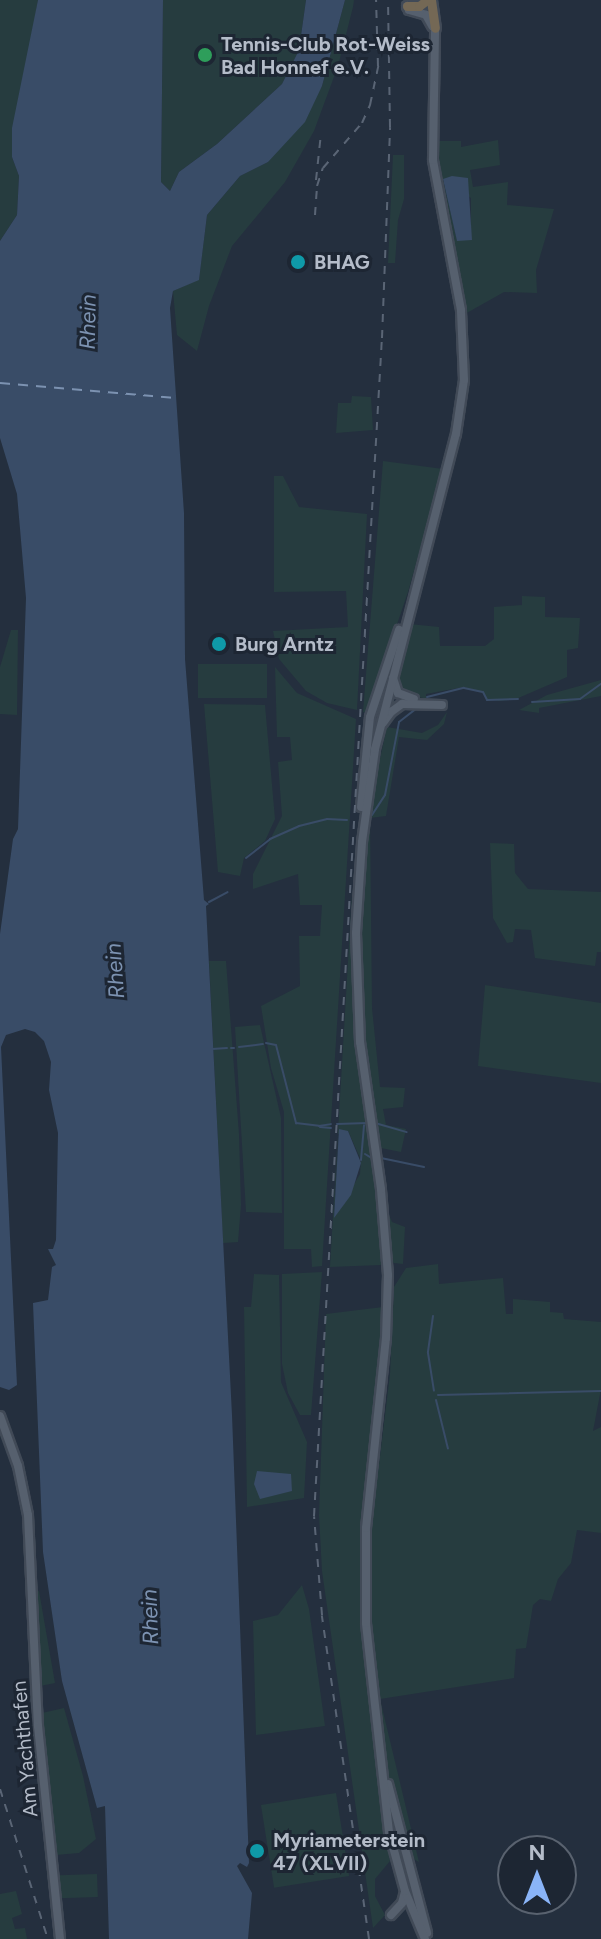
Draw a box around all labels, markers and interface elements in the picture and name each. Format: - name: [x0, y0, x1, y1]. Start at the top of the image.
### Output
- place label: Tennis-Club Rot-Weiss Bad Honnef e.V.: [221, 32, 430, 79]
- marker: Tennis-Club Rot-Weiss Bad Honnef e.V.: [196, 46, 214, 64]
- place label: BHAG: [314, 250, 370, 274]
- marker: BHAG: [289, 253, 307, 271]
- water label: Rhein: [74, 294, 102, 350]
- place label: Burg Arntz: [235, 632, 334, 656]
- marker: Burg Arntz: [210, 635, 228, 653]
- water label: Rhein: [100, 942, 130, 1000]
- water label: Rhein: [136, 1589, 164, 1645]
- street label: Am Yachthafen: [7, 1680, 43, 1818]
- place label: Myriameterstein 47 (XLVII): [273, 1828, 425, 1875]
- north arrow: [497, 1835, 577, 1915]
- text: N: [528, 1839, 546, 1866]
- marker: Myriameterstein 47 (XLVII): [248, 1842, 266, 1860]

